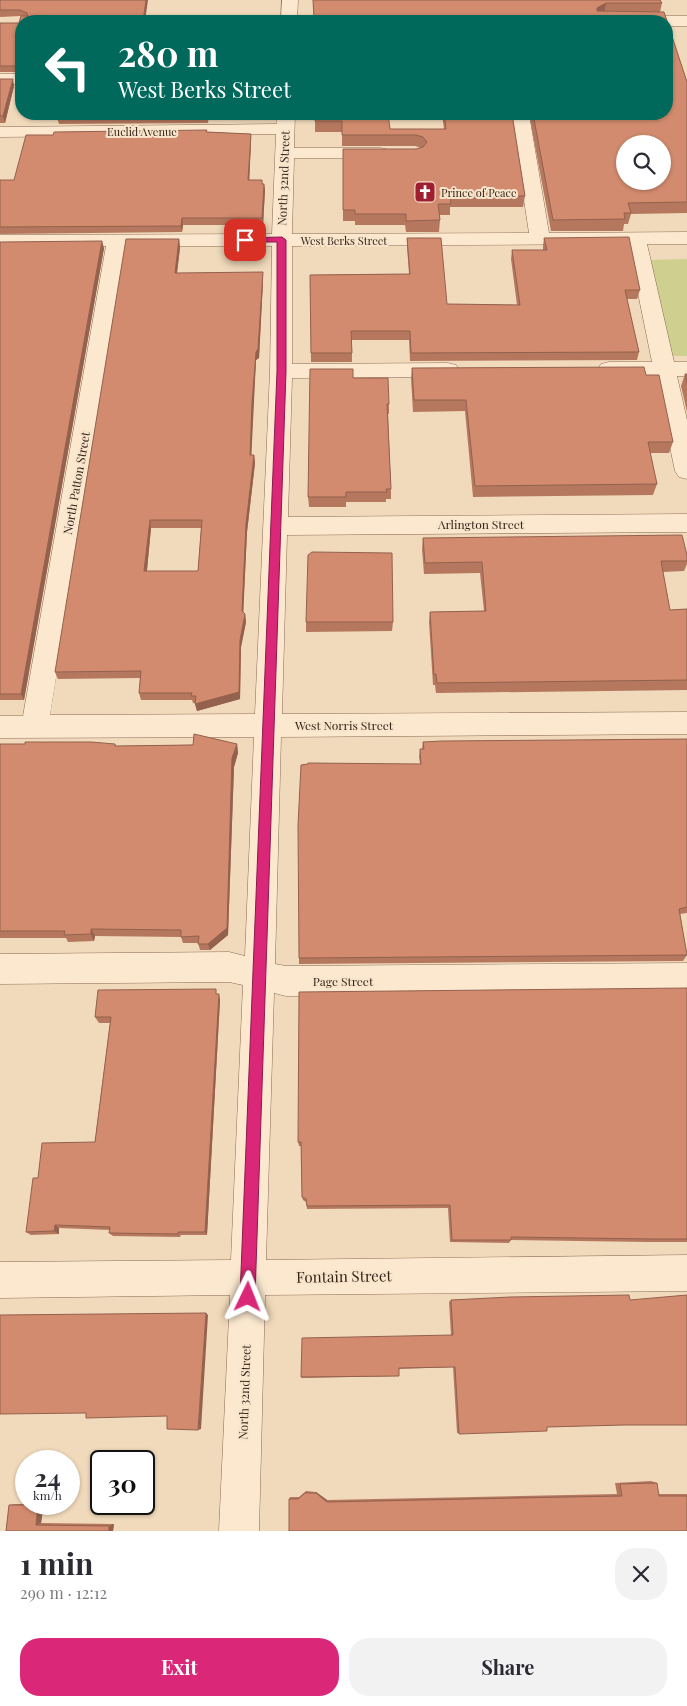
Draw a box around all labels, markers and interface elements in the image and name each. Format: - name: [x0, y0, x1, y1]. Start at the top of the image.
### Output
- text: 280 m: [118, 29, 218, 76]
- icon: left: [35, 35, 100, 100]
- text: West Berks Street: [118, 74, 291, 104]
- street label: Euclid Avenue: [107, 124, 177, 139]
- street label: North 32nd Street: [273, 130, 293, 226]
- map controls: [616, 135, 671, 190]
- button: search: [616, 135, 671, 190]
- church icon: Prince of Peace: [413, 180, 437, 204]
- place label: Prince of Peace: [441, 185, 517, 200]
- pin: [224, 219, 266, 261]
- icon: arrive: [231, 226, 259, 254]
- street label: West Berks Street: [300, 233, 387, 248]
- street label: North Patton Street: [59, 429, 93, 536]
- street label: Arlington Street: [437, 516, 525, 532]
- street label: West Norris Street: [294, 717, 394, 733]
- street label: Page Street: [313, 973, 374, 989]
- street label: Fontain Street: [296, 1265, 393, 1287]
- position arrow: [221, 1270, 273, 1322]
- street label: North 32nd Street: [234, 1344, 254, 1440]
- speed limit sign: 30: [90, 1450, 155, 1515]
- text: 24: [34, 1460, 61, 1493]
- text: km/h: [33, 1487, 62, 1503]
- text: 1 min: [20, 1543, 94, 1583]
- button: close: [615, 1548, 667, 1600]
- text: 290 m · 12:12: [20, 1582, 107, 1603]
- button: Exit: [20, 1638, 339, 1696]
- button: Share: [349, 1638, 667, 1696]

